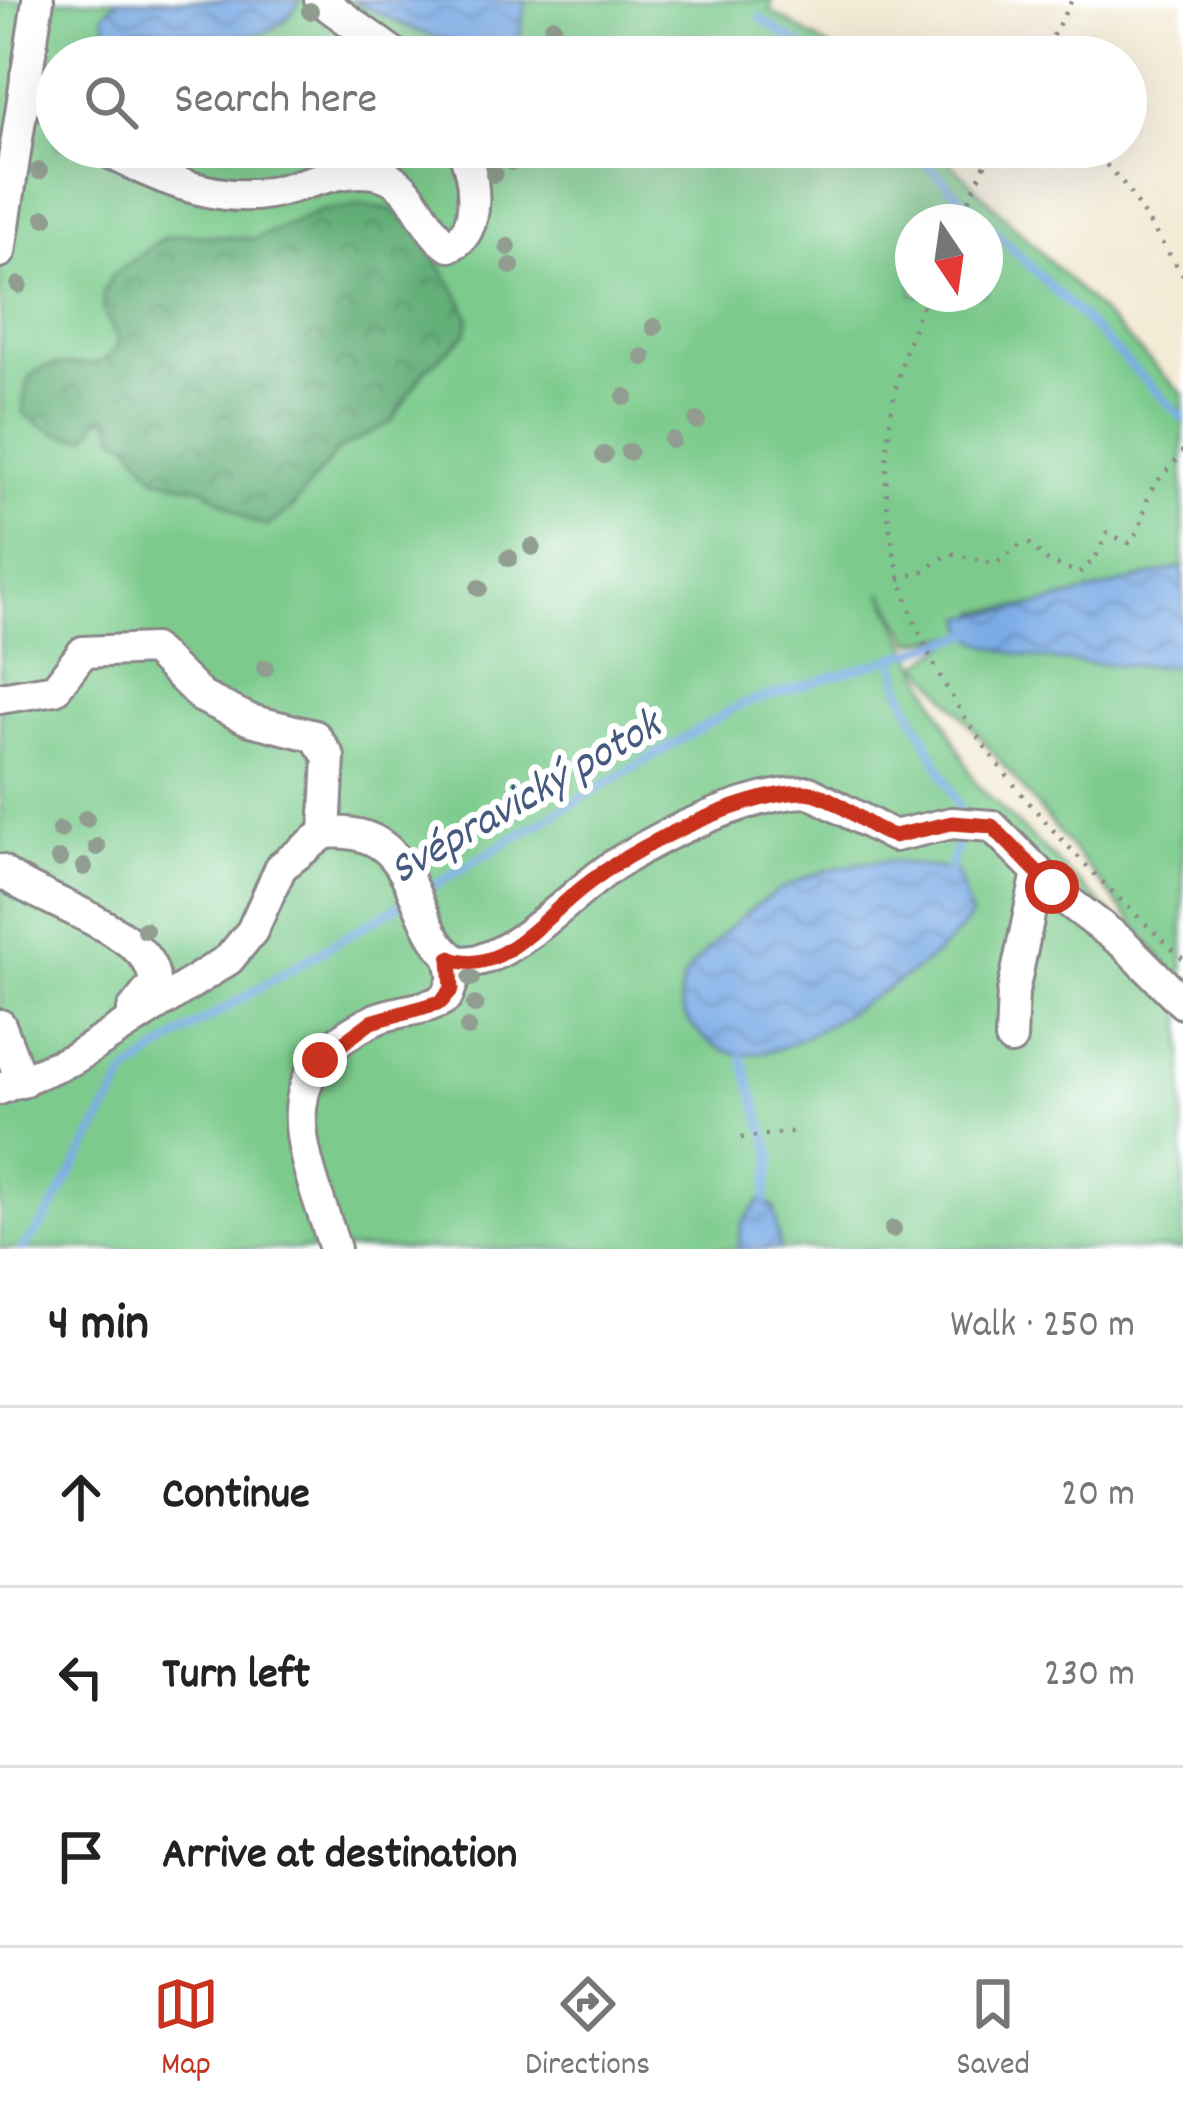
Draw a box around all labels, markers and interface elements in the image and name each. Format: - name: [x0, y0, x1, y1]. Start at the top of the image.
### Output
- search box: [36, 36, 1147, 168]
- icon: search: [78, 69, 144, 135]
- text: Search here: [174, 70, 377, 134]
- north arrow: [895, 204, 1003, 312]
- water label: Svépravický potok: [379, 694, 677, 904]
- route start: [1025, 860, 1079, 914]
- route end: [293, 1033, 347, 1087]
- text: 4 min: [48, 1291, 149, 1363]
- text: Walk · 250 m: [950, 1300, 1135, 1355]
- icon: ahead: [48, 1464, 114, 1530]
- text: Continue: [162, 1465, 310, 1529]
- text: 20 m: [1061, 1469, 1135, 1524]
- icon: left: [48, 1644, 114, 1710]
- text: Turn left: [162, 1645, 310, 1709]
- text: 230 m: [1044, 1649, 1135, 1704]
- icon: arrive: [48, 1824, 114, 1890]
- text: Arrive at destination: [162, 1825, 517, 1889]
- tab: Map: [153, 1971, 219, 2090]
- tab: Directions: [525, 1971, 650, 2090]
- tab: Saved: [956, 1971, 1030, 2090]

